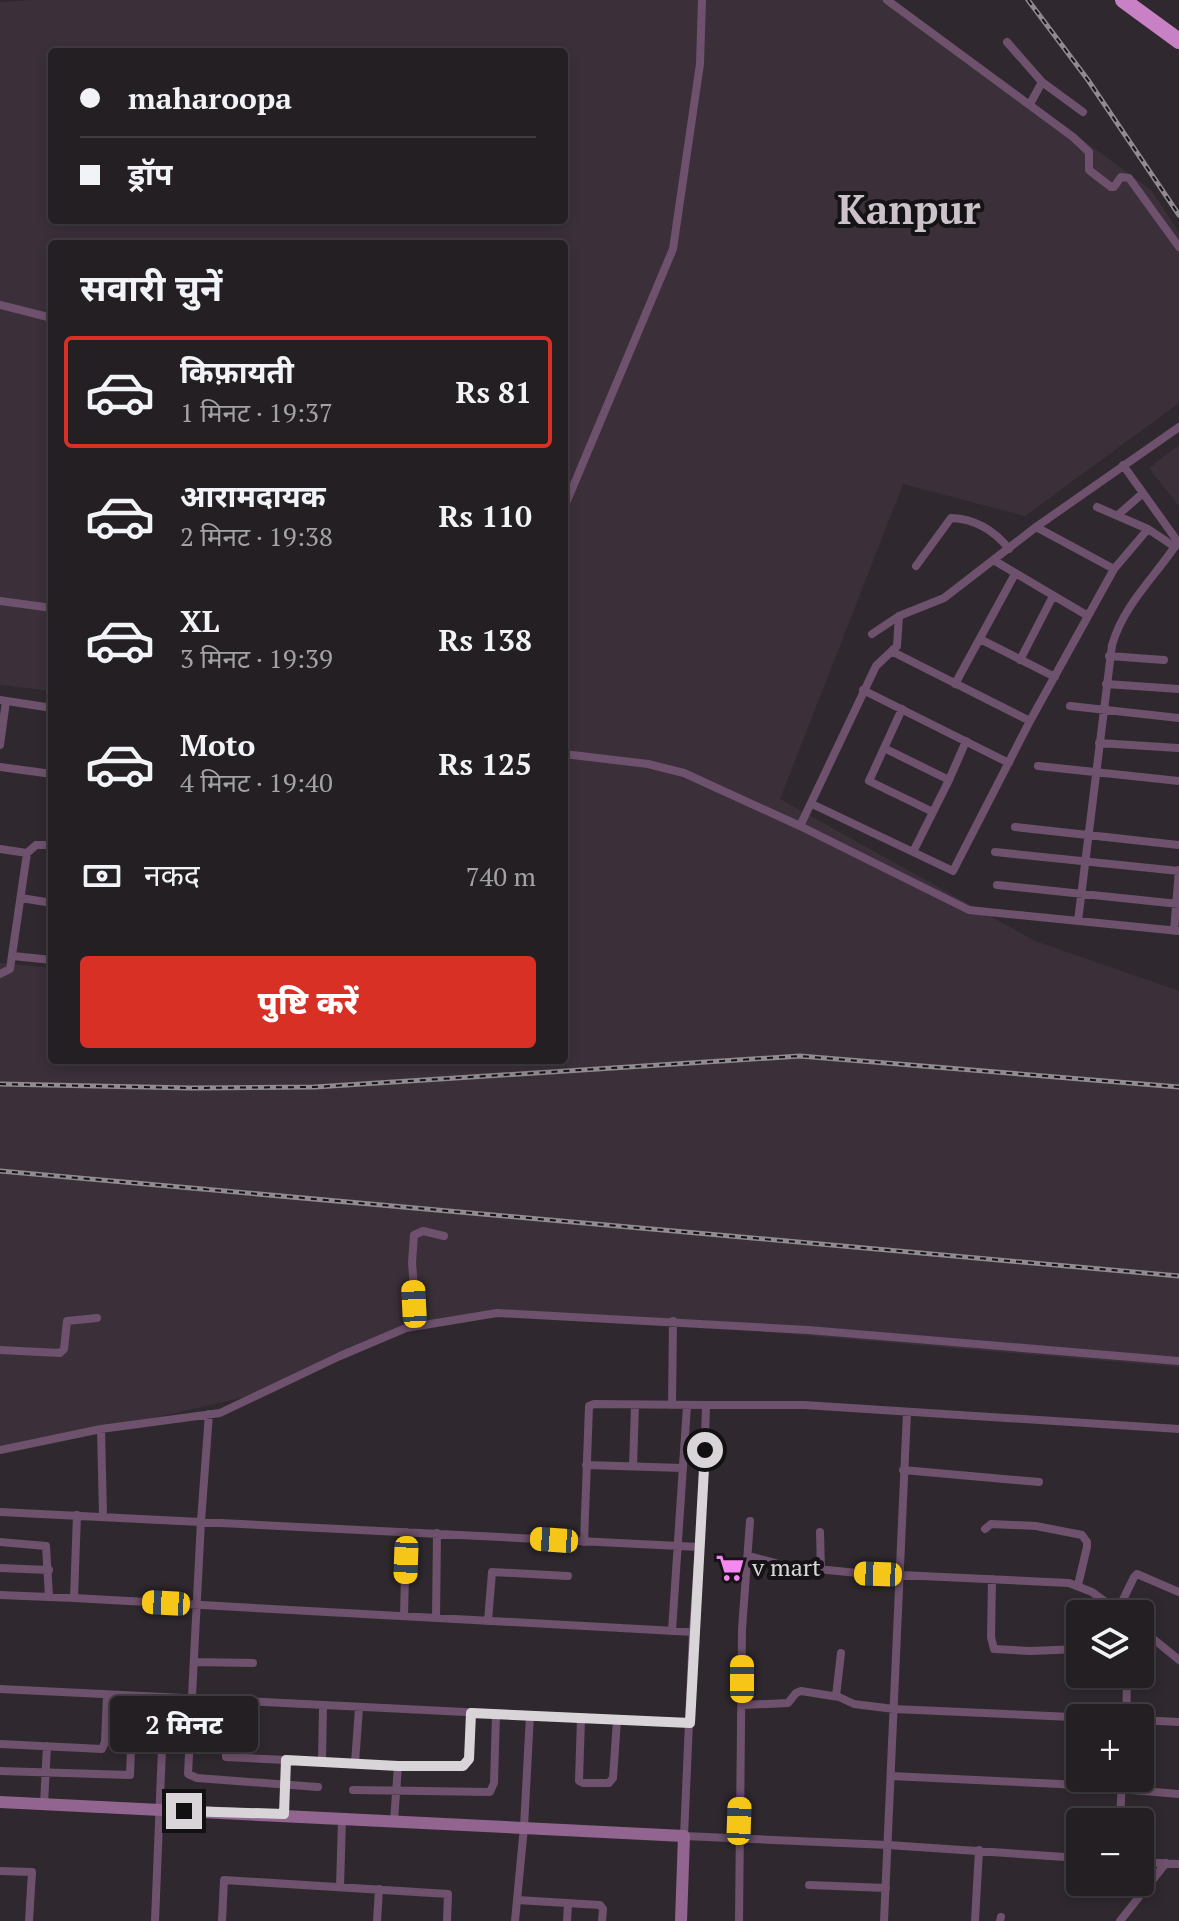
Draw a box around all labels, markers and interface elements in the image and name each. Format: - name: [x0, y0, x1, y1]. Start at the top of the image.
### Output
- text: maharoopa: [128, 78, 292, 118]
- text: ड्रॉप: [128, 154, 172, 194]
- district label: Kanpur: [838, 182, 981, 235]
- text: सवारी चुनें: [80, 264, 222, 311]
- text: किफ़ायती: [180, 352, 294, 392]
- icon: car: [84, 356, 156, 428]
- text: Rs 81: [456, 372, 532, 412]
- text: 1 मिनट · 19:37: [180, 395, 333, 429]
- text: आरामदायक: [180, 476, 326, 516]
- icon: car: [84, 480, 156, 552]
- text: Rs 110: [439, 496, 532, 536]
- text: 2 मिनट · 19:38: [180, 519, 333, 553]
- text: XL: [180, 601, 219, 641]
- icon: car: [84, 604, 156, 676]
- text: Rs 138: [439, 620, 532, 660]
- text: 3 मिनट · 19:39: [180, 641, 333, 675]
- text: Moto: [180, 725, 255, 765]
- icon: car: [84, 728, 156, 800]
- text: Rs 125: [439, 744, 532, 784]
- text: 4 मिनट · 19:40: [180, 765, 333, 799]
- icon: cash: [80, 854, 124, 898]
- text: नकद: [144, 855, 200, 895]
- text: 740 m: [466, 859, 536, 893]
- button: पुष्टि करें: [80, 956, 536, 1048]
- car: [401, 1279, 427, 1329]
- route start: [687, 1432, 723, 1468]
- car: [529, 1526, 579, 1554]
- car: [393, 1536, 419, 1584]
- place label: v mart: [751, 1551, 821, 1583]
- supermarket icon: v mart: [715, 1553, 745, 1583]
- car: [854, 1561, 902, 1587]
- car: [141, 1590, 191, 1616]
- map controls: [1066, 1600, 1154, 1896]
- button: layers: [1066, 1600, 1154, 1688]
- car: [730, 1655, 754, 1703]
- callout: 2 मिनट: [110, 1695, 258, 1751]
- button: +: [1066, 1704, 1154, 1792]
- text: 2 मिनट: [145, 1707, 223, 1741]
- route end: [166, 1793, 202, 1829]
- car: [726, 1797, 752, 1845]
- button: −: [1066, 1808, 1154, 1896]

